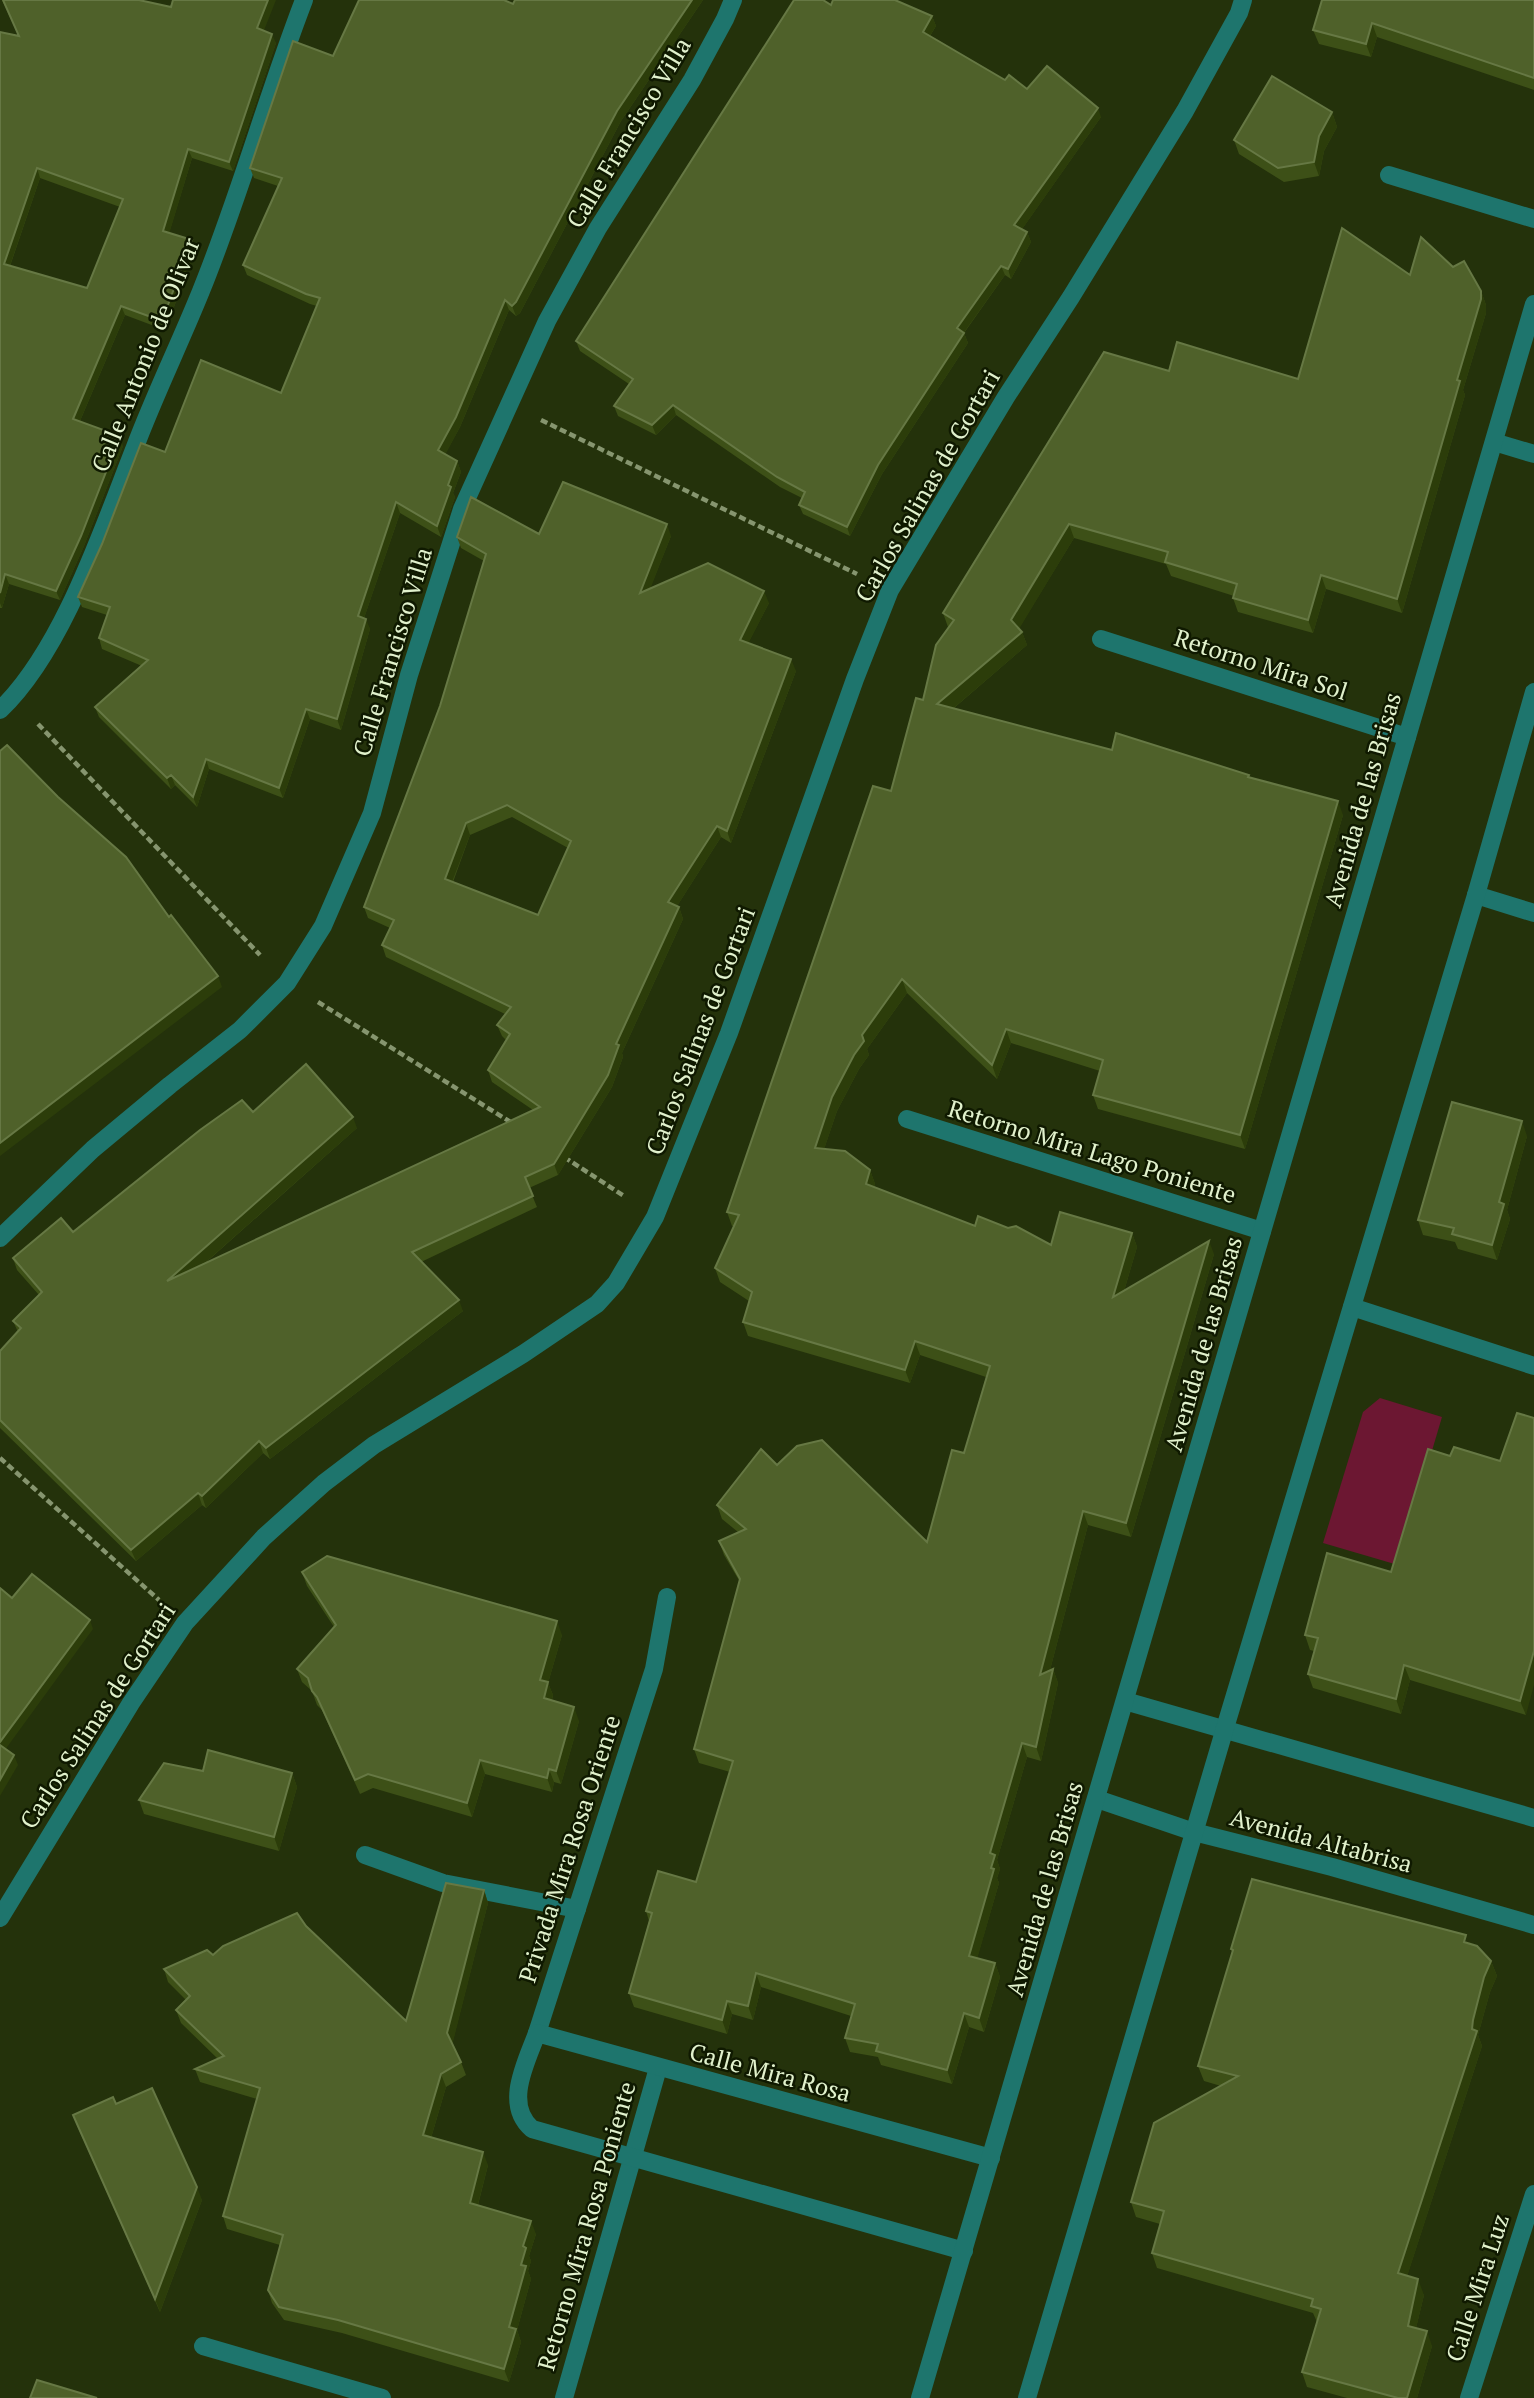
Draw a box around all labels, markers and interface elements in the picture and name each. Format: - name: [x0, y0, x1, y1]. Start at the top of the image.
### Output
- street label: Calle Francisco Villa: [559, 31, 698, 234]
- street label: Calle Antonio de Olivar: [83, 232, 207, 476]
- street label: Carlos Salinas de Gortari: [847, 364, 1007, 607]
- street label: Calle Francisco Villa: [345, 543, 439, 760]
- street label: Retorno Mira Sol: [1171, 621, 1352, 707]
- street label: Avenida de las Brisas: [1316, 689, 1408, 911]
- street label: Carlos Salinas de Gortari: [638, 902, 762, 1159]
- street label: Retorno Mira Lago Poniente: [944, 1092, 1240, 1210]
- street label: Avenida de las Brisas: [1157, 1233, 1249, 1455]
- street label: Carlos Salinas de Gortari: [12, 1596, 182, 1835]
- street label: Privada Mira Rosa Oriente: [511, 1711, 627, 1987]
- street label: Avenida de las Brisas: [998, 1778, 1090, 2000]
- street label: Avenida Altabrisa: [1227, 1800, 1416, 1880]
- street label: Calle Mira Rosa: [686, 2035, 854, 2109]
- street label: Retorno Mira Rosa Poniente: [529, 2078, 643, 2374]
- street label: Calle Mira Luz: [1438, 2210, 1516, 2366]

